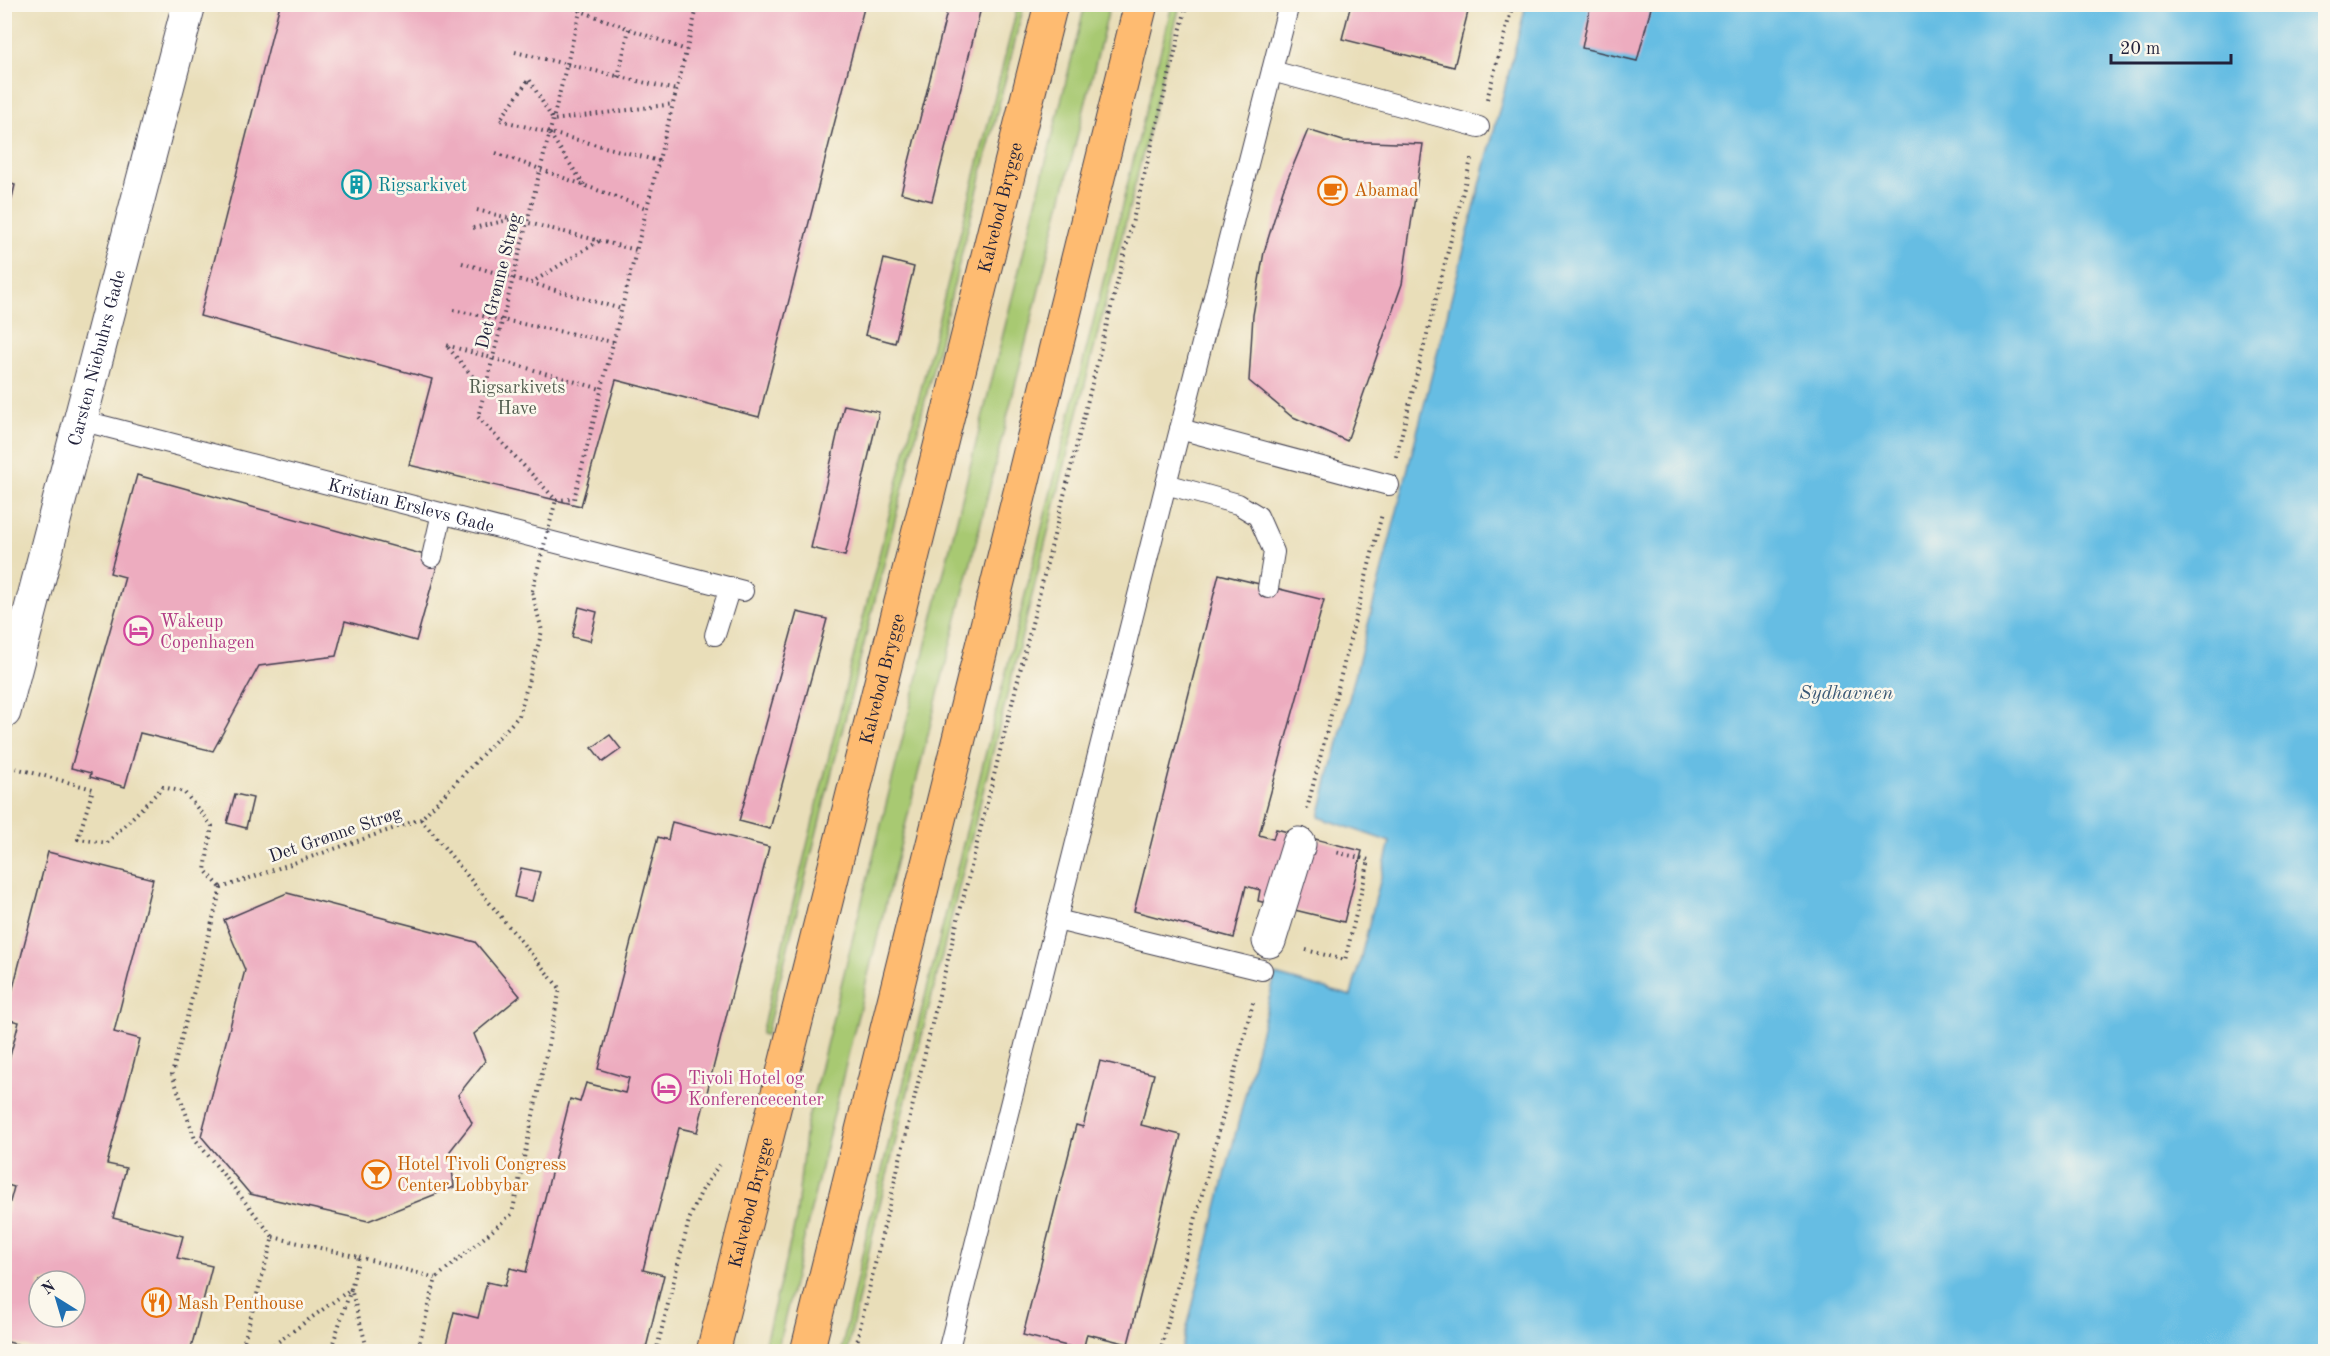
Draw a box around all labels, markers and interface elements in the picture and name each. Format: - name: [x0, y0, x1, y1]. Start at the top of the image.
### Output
- scale bar: [2111, 27, 2231, 65]
- text: 20 m: [2120, 40, 2160, 58]
- street label: Kalvebod Brygge: [976, 140, 1026, 275]
- building icon: Rigsarkivet: [341, 169, 373, 201]
- cafe icon: Abamad: [1317, 174, 1349, 206]
- place label: Rigsarkivet: [378, 177, 467, 195]
- place label: Abamad: [1354, 182, 1418, 200]
- street label: Det Grønne Strøg: [473, 211, 525, 351]
- street label: Carsten Niebuhrs Gade: [66, 268, 129, 448]
- park label: Rigsarkivets Have: [469, 379, 566, 418]
- street label: Kristian Erslevs Gade: [326, 476, 496, 536]
- street label: Kalvebod Brygge: [858, 612, 908, 746]
- place label: Wakeup Copenhagen: [160, 613, 255, 652]
- hotel icon: Wakeup Copenhagen: [123, 615, 155, 647]
- water label: Sydhavnen: [1799, 684, 1893, 704]
- street label: Det Grønne Strøg: [267, 804, 404, 866]
- place label: Tivoli Hotel og Konferencecenter: [688, 1070, 824, 1109]
- hotel icon: Tivoli Hotel og Konferencecenter: [651, 1072, 683, 1104]
- street label: Kalvebod Brygge: [726, 1136, 776, 1270]
- place label: Hotel Tivoli Congress Center Lobbybar: [397, 1156, 567, 1195]
- bar icon: Hotel Tivoli Congress Center Lobbybar: [360, 1158, 392, 1190]
- north arrow: [27, 1269, 87, 1329]
- text: N: [39, 1278, 59, 1299]
- restaurant icon: Mash Penthouse: [140, 1287, 172, 1319]
- place label: Mash Penthouse: [177, 1295, 304, 1313]

